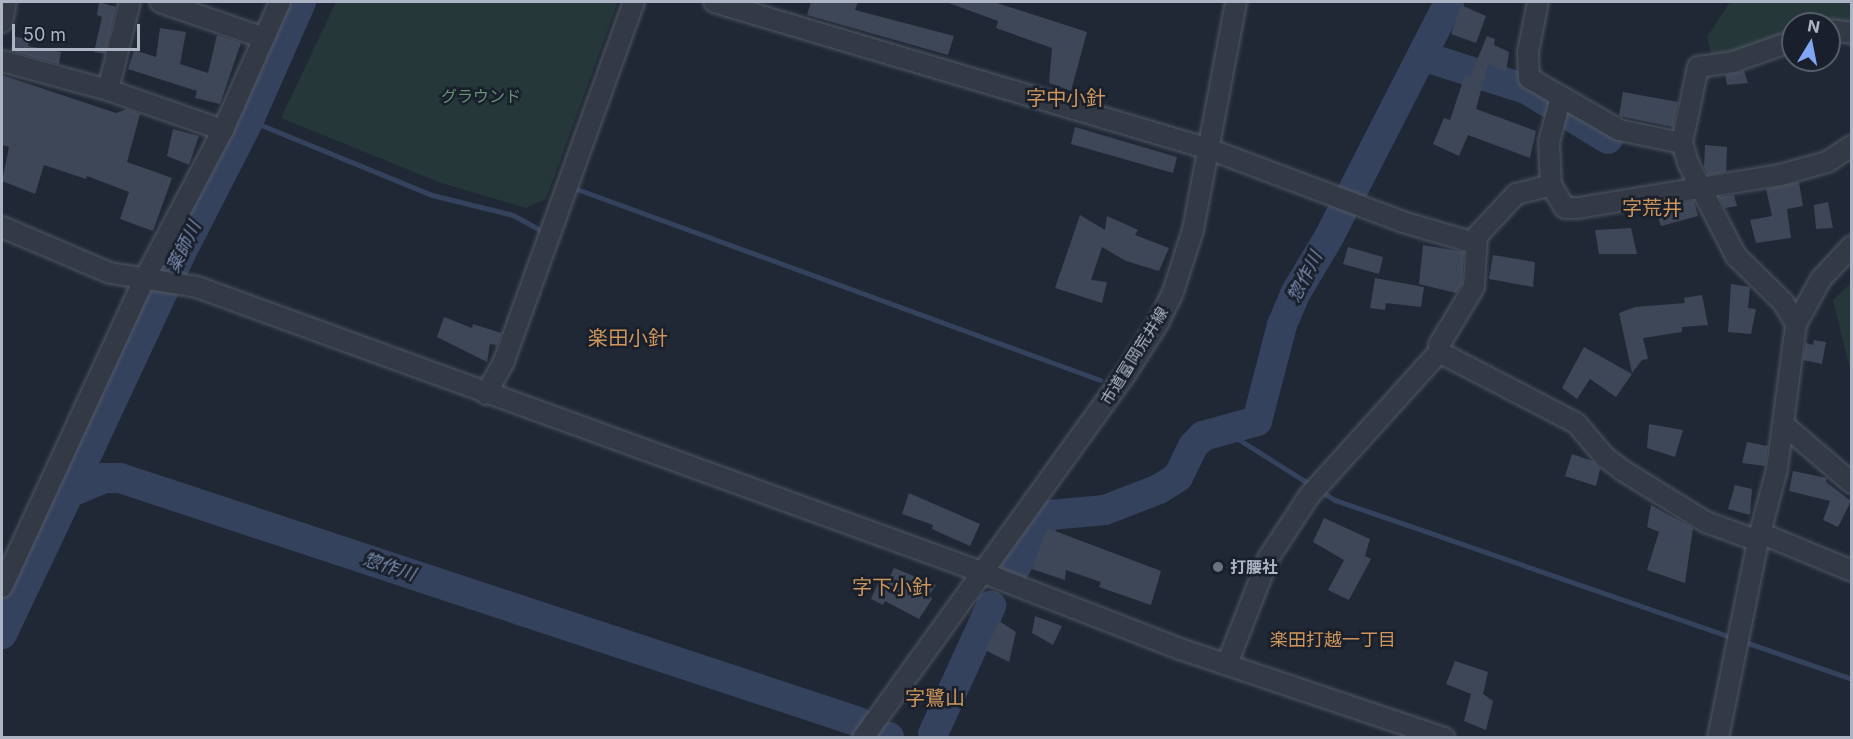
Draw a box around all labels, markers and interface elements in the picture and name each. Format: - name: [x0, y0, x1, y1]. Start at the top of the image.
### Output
- scale bar: [15, 12, 142, 50]
- north arrow: [1781, 12, 1841, 72]
- text: N: [1806, 15, 1822, 37]
- text: 50 m: [23, 24, 66, 45]
- park label: グラウンド: [441, 86, 521, 106]
- district label: 字中小針: [1026, 86, 1106, 110]
- district label: 字荒井: [1622, 196, 1682, 220]
- water label: 薬師川: [162, 218, 206, 276]
- water label: 惣作川: [1283, 248, 1327, 306]
- street label: 市道富岡荒井線: [1096, 303, 1172, 409]
- district label: 楽田小針: [588, 326, 668, 350]
- water label: 惣作川: [360, 548, 418, 586]
- place label: 打腰社: [1230, 557, 1278, 577]
- marker: 打腰社: [1211, 560, 1225, 574]
- district label: 字下小針: [852, 575, 932, 599]
- district label: 楽田打越一丁目: [1270, 629, 1396, 651]
- district label: 字鷺山: [905, 686, 965, 710]

